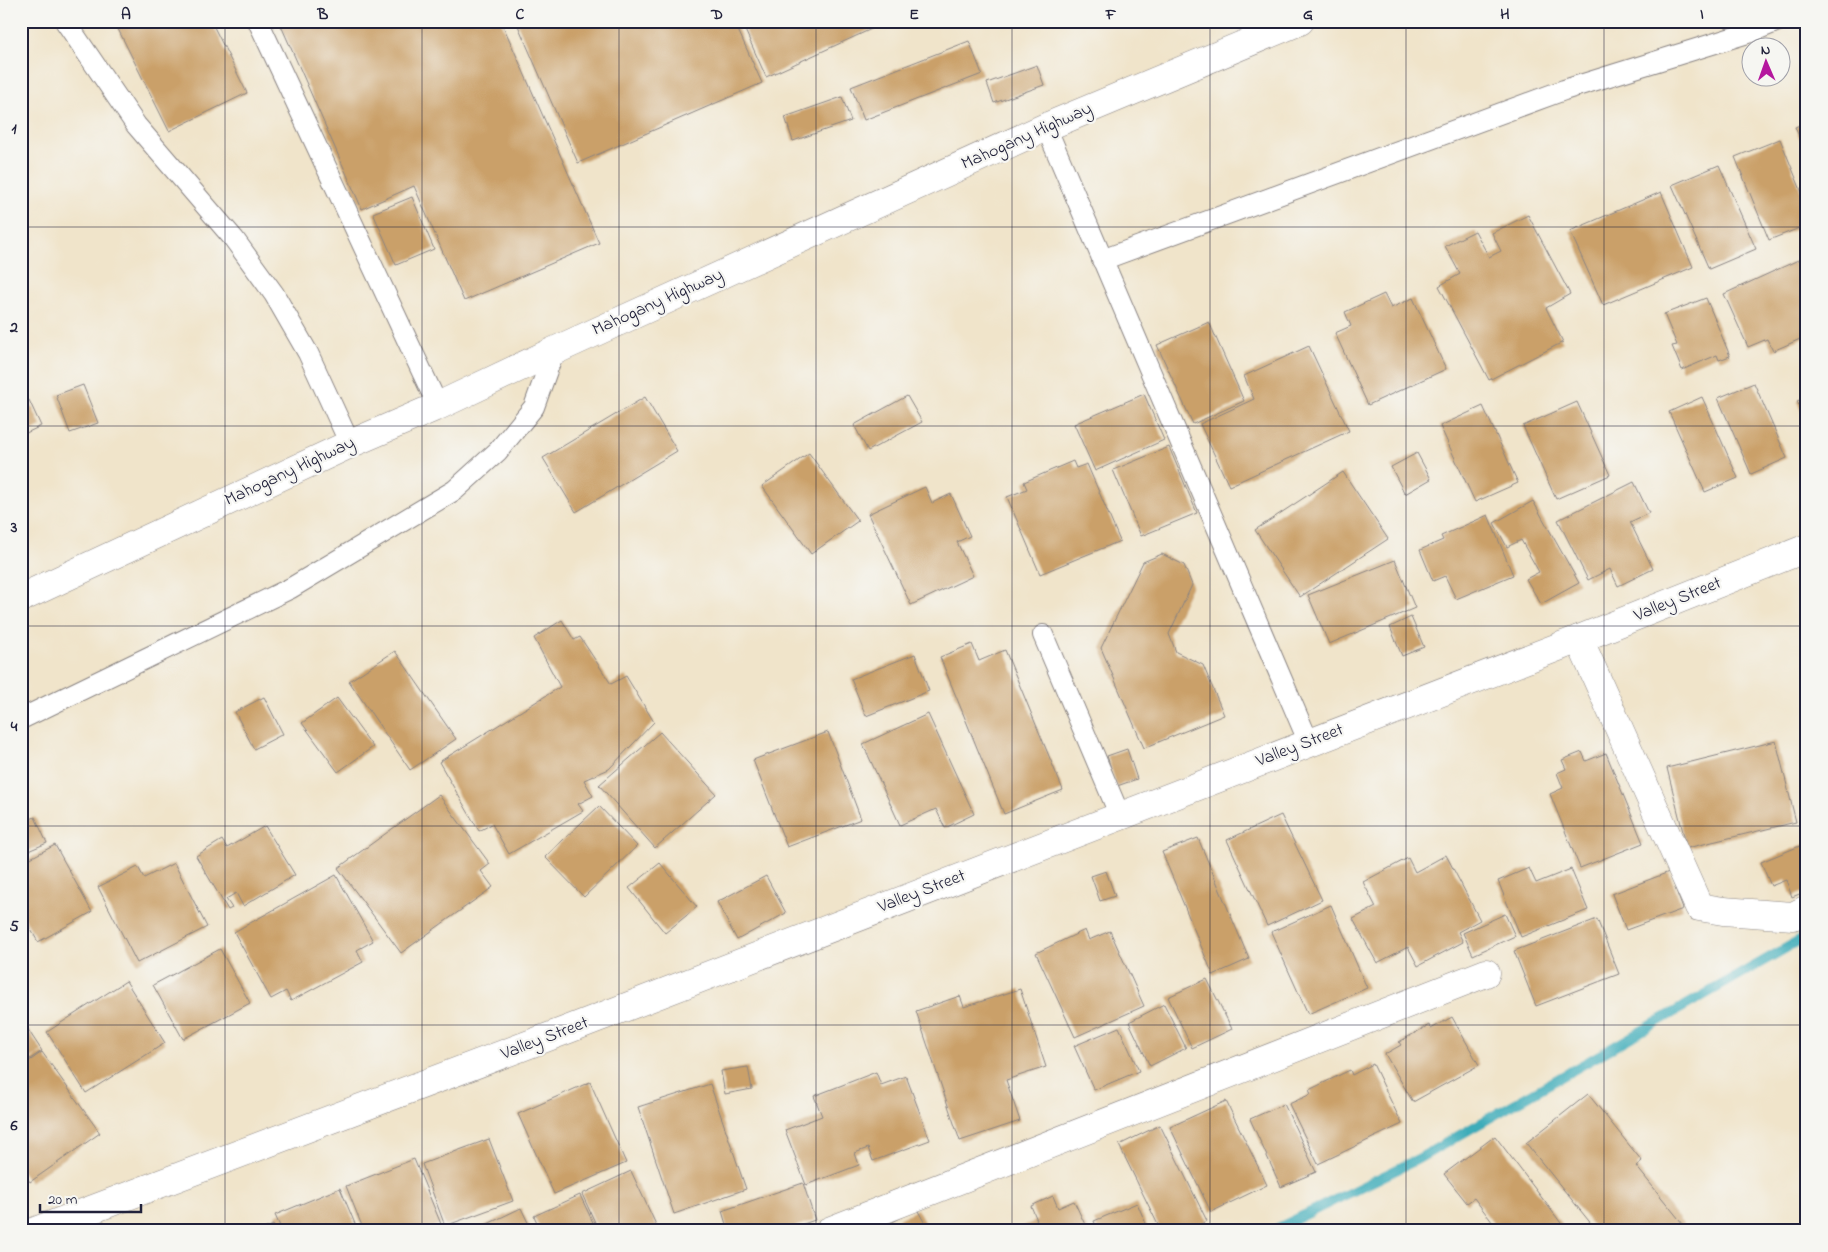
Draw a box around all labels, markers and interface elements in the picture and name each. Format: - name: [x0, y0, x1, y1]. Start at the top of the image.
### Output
- text: A: [121, 3, 131, 27]
- text: B: [317, 3, 329, 27]
- text: C: [516, 3, 525, 27]
- text: D: [710, 3, 723, 27]
- text: E: [909, 3, 919, 27]
- text: F: [1105, 3, 1117, 27]
- text: G: [1303, 3, 1313, 27]
- text: H: [1500, 3, 1510, 27]
- text: I: [1700, 3, 1704, 27]
- north arrow: [1740, 38, 1790, 88]
- text: N: [1761, 40, 1771, 61]
- street label: Mahogany Highway: [957, 96, 1097, 178]
- text: 1: [11, 117, 17, 141]
- street label: Mahogany Highway: [588, 262, 728, 344]
- text: 2: [9, 316, 18, 340]
- street label: Mahogany Highway: [221, 430, 360, 514]
- text: 3: [10, 516, 18, 540]
- street label: Valley Street: [1629, 571, 1726, 630]
- text: 4: [10, 715, 18, 739]
- street label: Valley Street: [1251, 717, 1348, 775]
- street label: Valley Street: [873, 863, 970, 921]
- text: 5: [9, 915, 19, 939]
- street label: Valley Street: [496, 1010, 593, 1068]
- text: 6: [9, 1114, 18, 1138]
- scale bar: [40, 1182, 141, 1214]
- text: 20 m: [48, 1189, 78, 1211]

